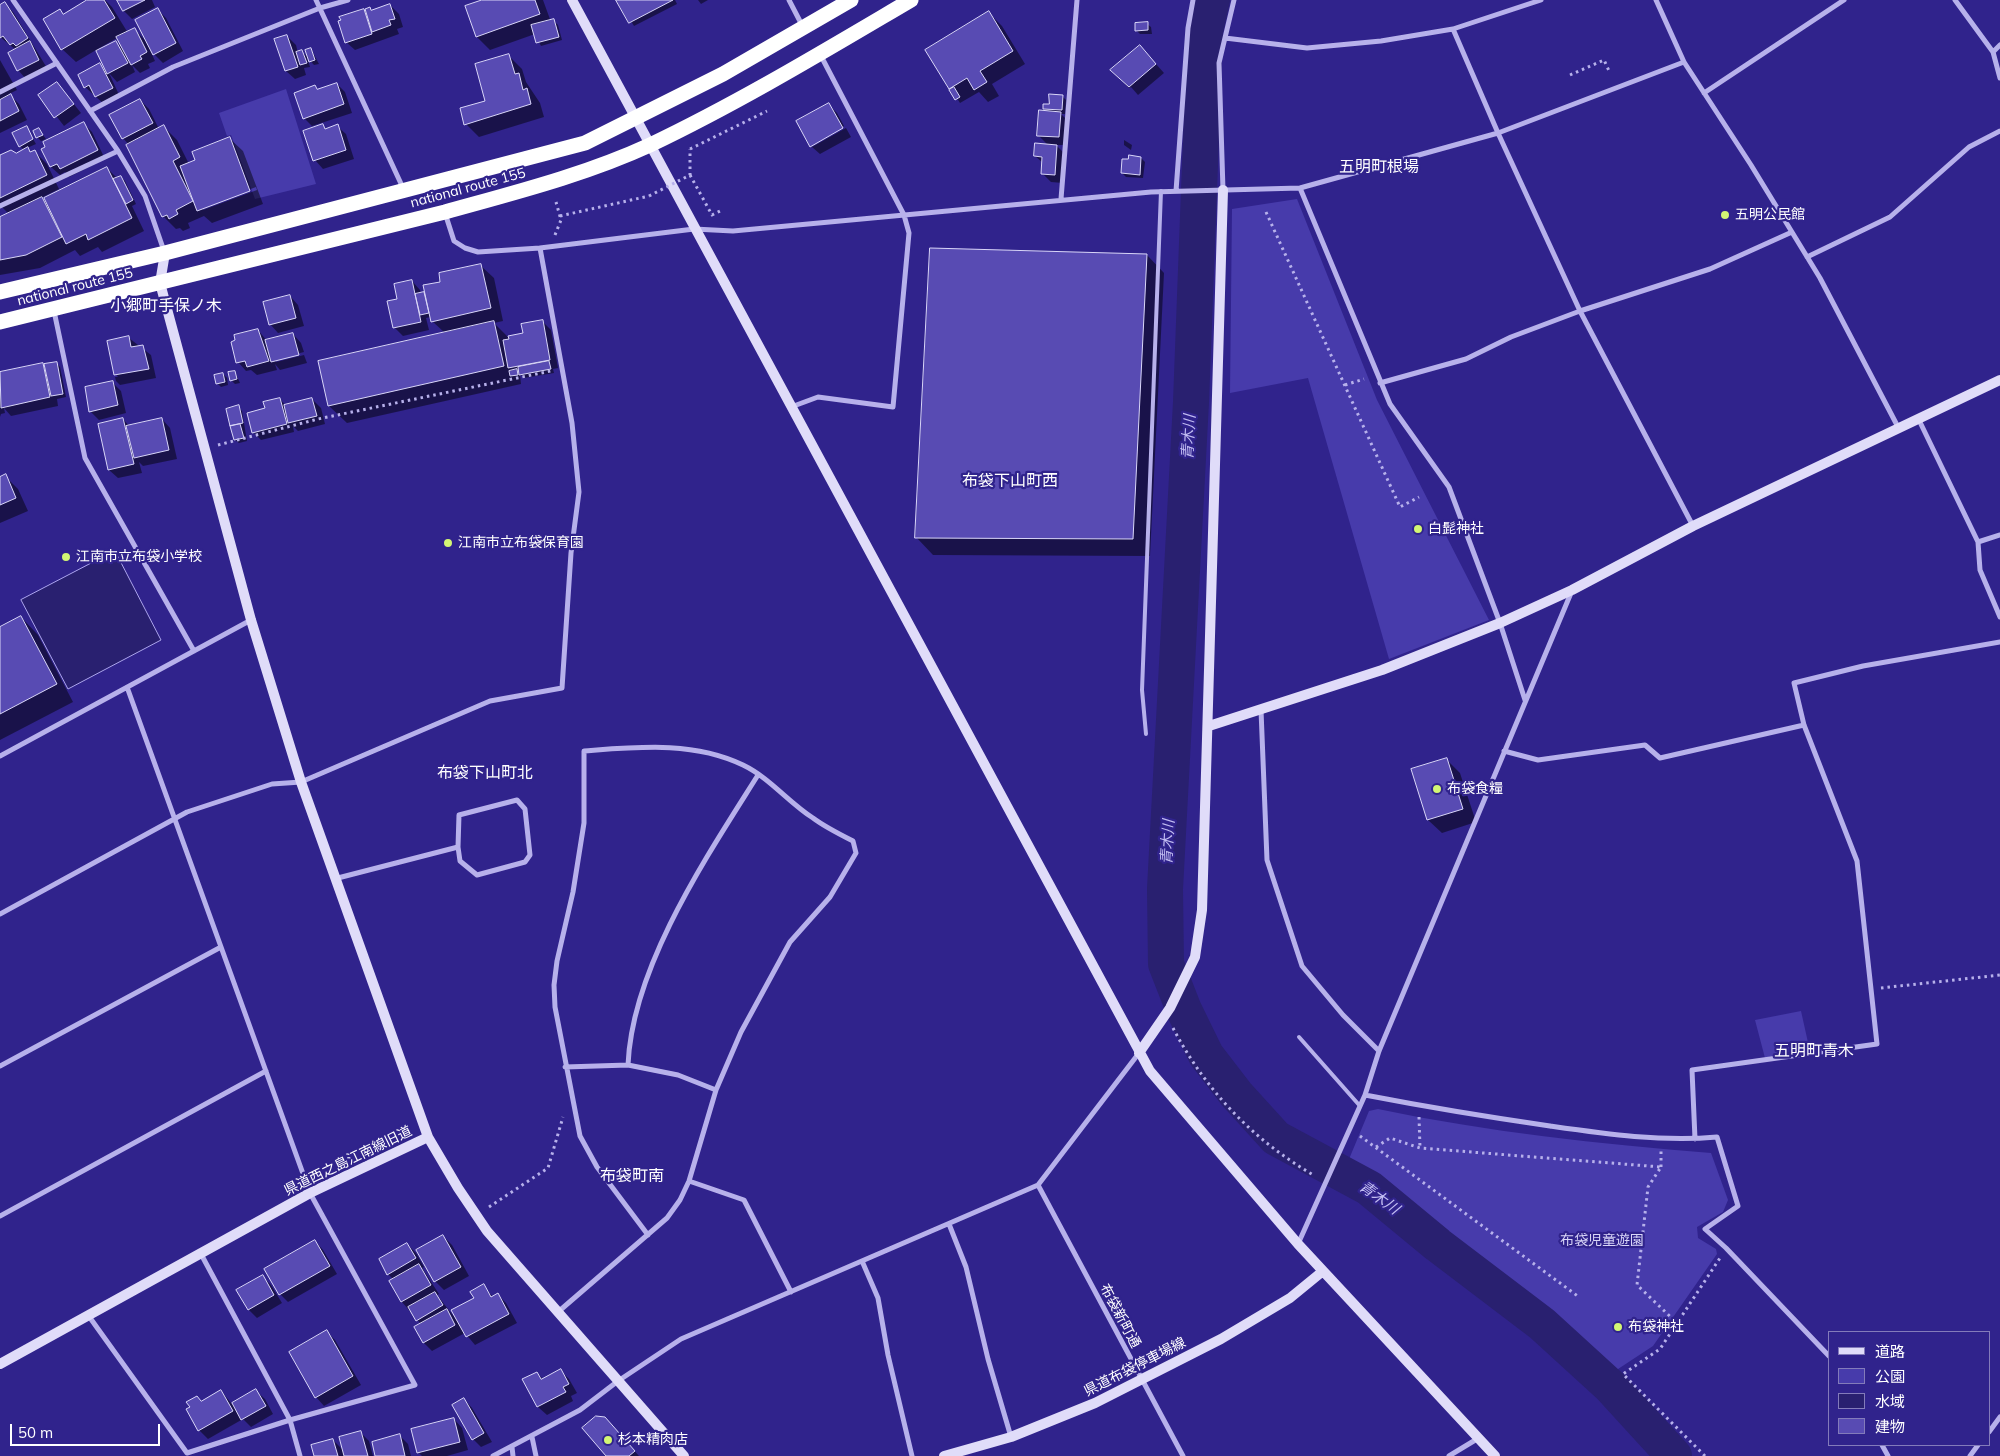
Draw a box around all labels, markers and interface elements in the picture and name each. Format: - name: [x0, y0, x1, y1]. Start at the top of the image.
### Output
- district label: 五明町根場: [1339, 157, 1419, 177]
- street label: national route 155: [408, 165, 528, 211]
- place label: 五明公民館: [1735, 207, 1805, 223]
- marker: 五明公民館: [1719, 209, 1731, 221]
- street label: national route 155: [15, 264, 135, 310]
- district label: 小郷町手保ノ木: [110, 296, 222, 316]
- water label: 青木川: [1179, 414, 1199, 460]
- district label: 布袋下山町西: [962, 471, 1058, 491]
- place label: 白髭神社: [1428, 521, 1484, 537]
- marker: 白髭神社: [1412, 523, 1424, 535]
- place label: 江南市立布袋保育園: [458, 535, 584, 551]
- marker: 江南市立布袋保育園: [442, 537, 454, 549]
- place label: 江南市立布袋小学校: [76, 549, 202, 565]
- marker: 江南市立布袋小学校: [60, 551, 72, 563]
- district label: 布袋下山町北: [437, 763, 533, 783]
- place label: 布袋食糧: [1447, 781, 1503, 797]
- marker: 布袋食糧: [1431, 783, 1443, 795]
- water label: 青木川: [1158, 819, 1178, 865]
- district label: 五明町青木: [1774, 1041, 1854, 1061]
- street label: 県道西之島江南線旧道: [281, 1123, 415, 1199]
- district label: 布袋町南: [600, 1166, 664, 1186]
- water label: 青木川: [1356, 1177, 1402, 1219]
- park label: 布袋児童遊園: [1560, 1233, 1644, 1249]
- street label: 布袋新町通: [1096, 1281, 1144, 1351]
- place label: 布袋神社: [1628, 1319, 1684, 1335]
- marker: 布袋神社: [1612, 1321, 1624, 1333]
- legend: [1828, 1331, 1990, 1446]
- street label: 県道布袋停車場線: [1081, 1334, 1189, 1400]
- text: 道路: [1875, 1342, 1905, 1361]
- text: 公園: [1875, 1367, 1905, 1386]
- text: 水域: [1875, 1392, 1905, 1411]
- scale bar: [12, 1414, 162, 1446]
- text: 建物: [1875, 1417, 1905, 1436]
- text: 50 m: [18, 1423, 53, 1442]
- place label: 杉本精肉店: [618, 1432, 688, 1448]
- marker: 杉本精肉店: [602, 1434, 614, 1446]

